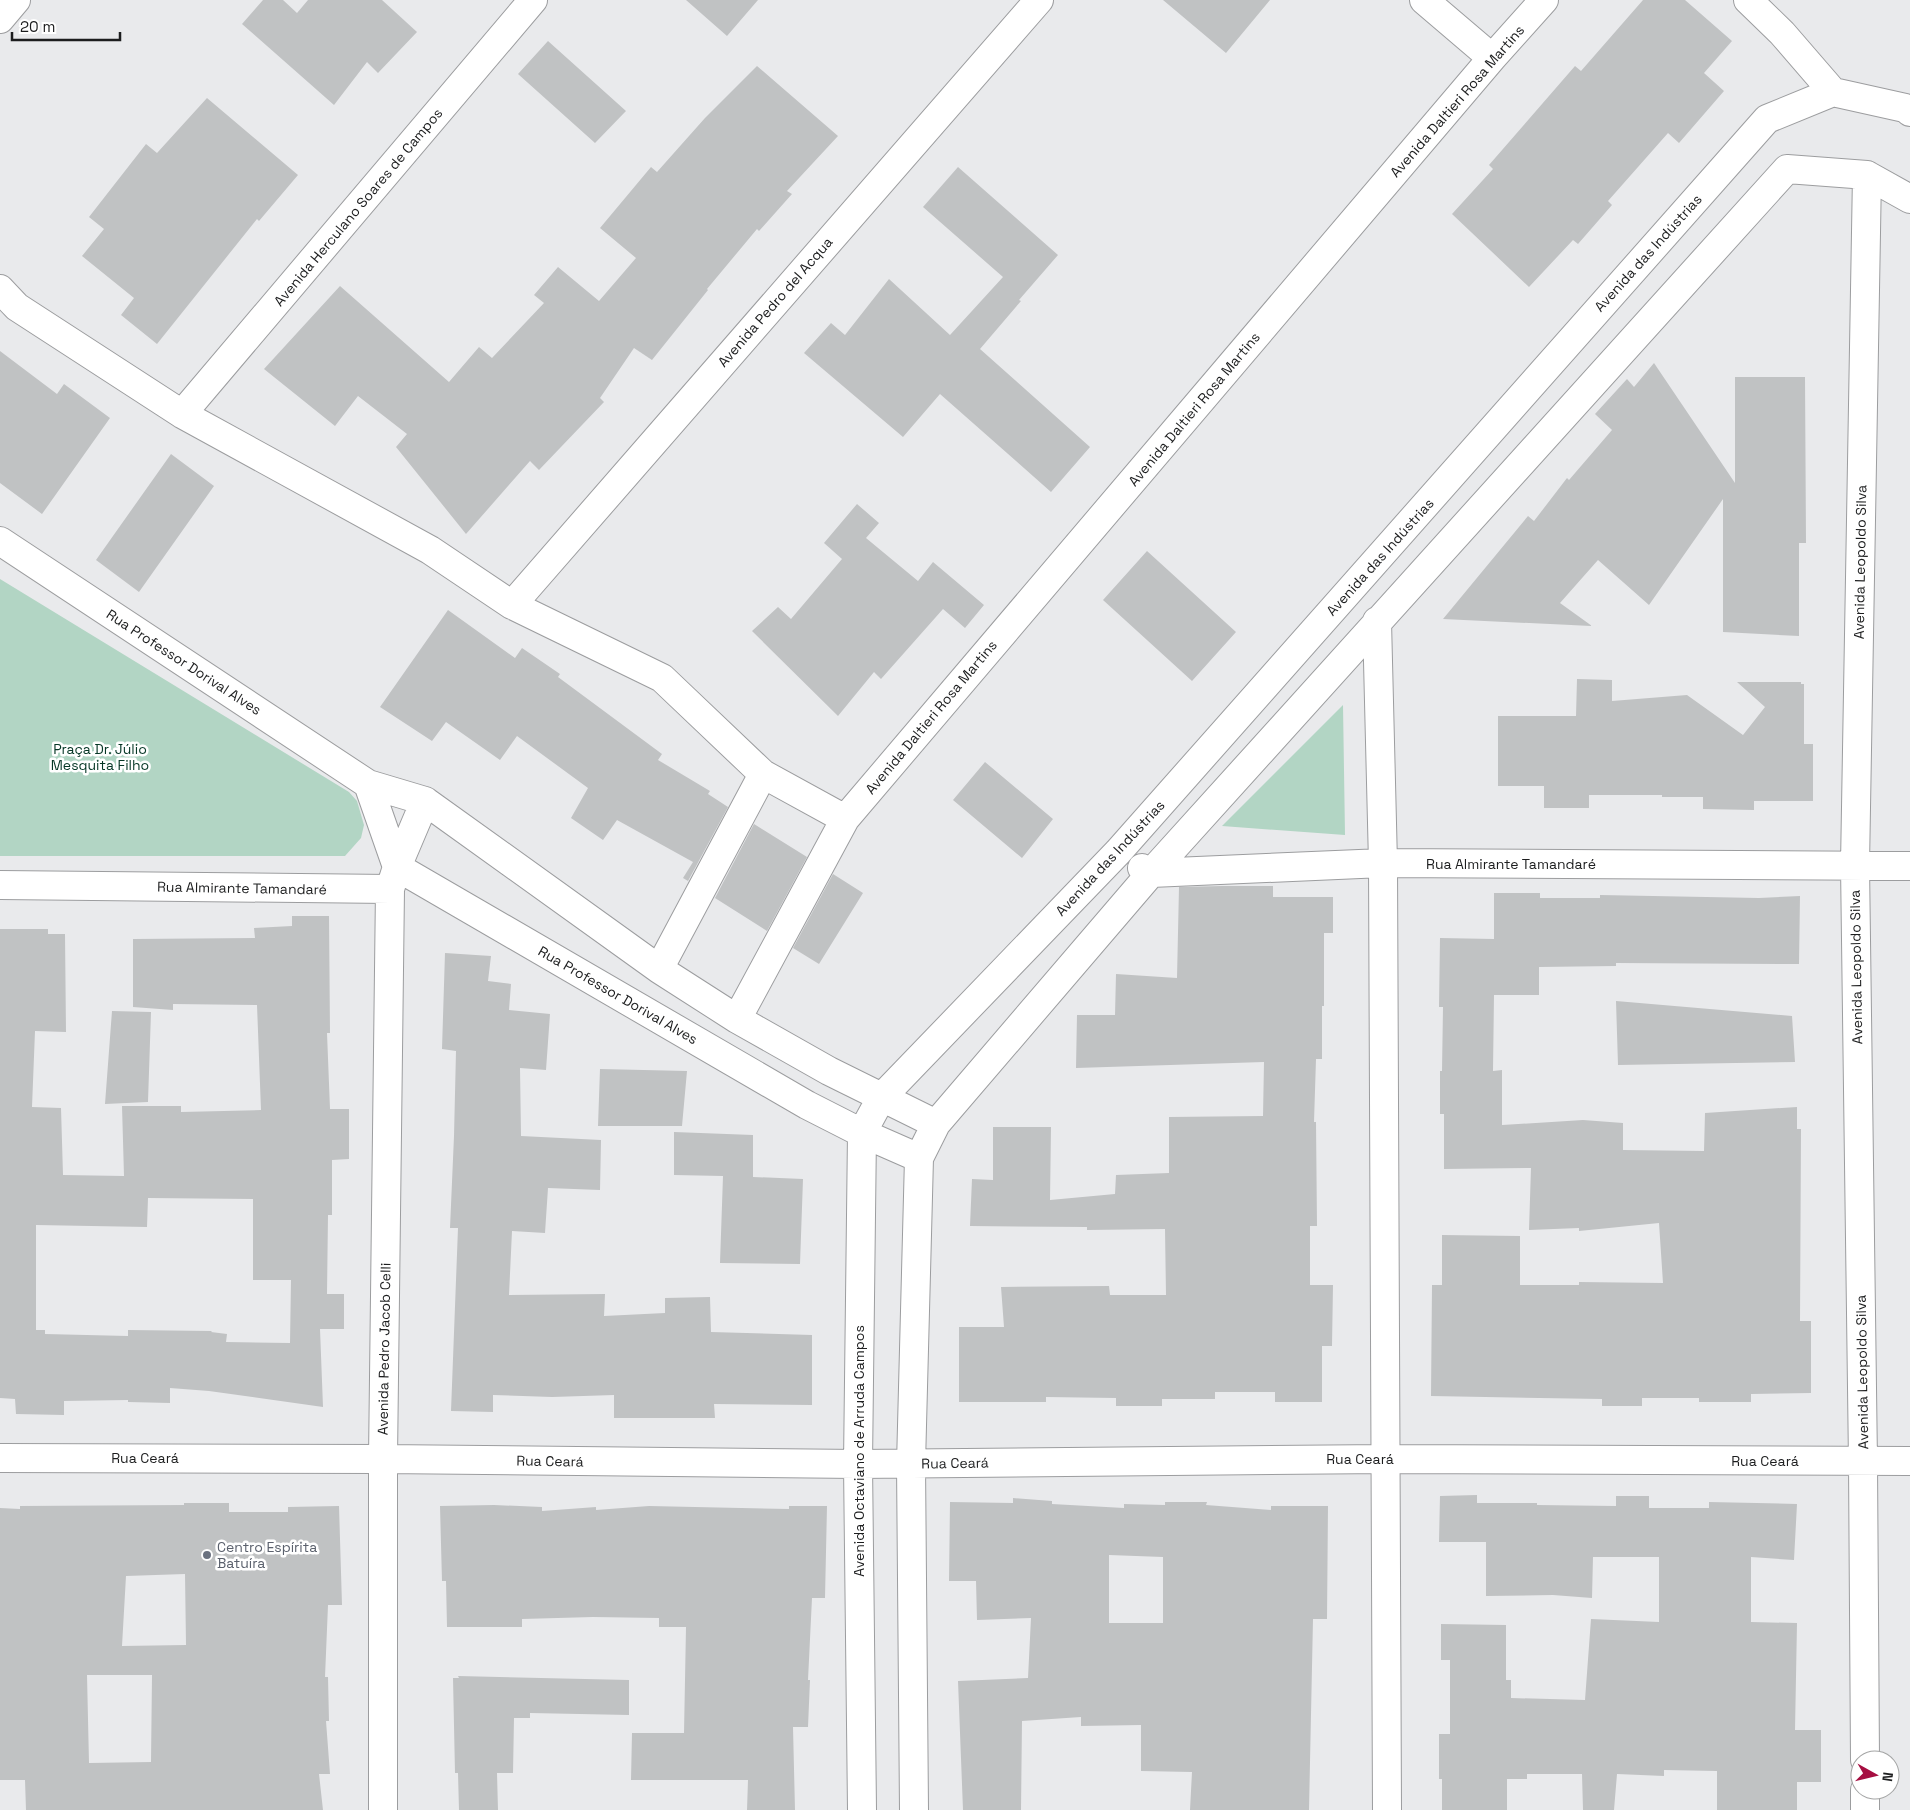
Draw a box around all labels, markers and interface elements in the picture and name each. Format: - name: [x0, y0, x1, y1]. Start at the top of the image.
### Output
- scale bar: [12, 10, 120, 42]
- text: 20 m: [20, 17, 55, 36]
- street label: Avenida Daltieri Rosa Martins: [1386, 21, 1528, 181]
- street label: Avenida Herculano Soares de Campos: [270, 104, 446, 310]
- street label: Avenida das Indústrias: [1590, 190, 1706, 316]
- street label: Avenida Pedro del Acqua: [714, 233, 836, 371]
- street label: Avenida Daltieri Rosa Martins: [1124, 328, 1264, 490]
- street label: Avenida Leopoldo Silva: [1850, 485, 1870, 639]
- street label: Avenida das Indústrias: [1322, 494, 1438, 620]
- street label: Rua Professor Dorival Alves: [103, 605, 265, 719]
- street label: Avenida Daltieri Rosa Martins: [861, 636, 1001, 798]
- park label: Praça Dr. Júlio Mesquita Filho: [51, 740, 149, 774]
- street label: Avenida das Indústrias: [1052, 796, 1168, 920]
- street label: Rua Almirante Tamandaré: [1426, 855, 1596, 873]
- street label: Rua Almirante Tamandaré: [157, 878, 327, 898]
- street label: Avenida Leopoldo Silva: [1846, 890, 1866, 1044]
- street label: Rua Professor Dorival Alves: [535, 942, 701, 1048]
- street label: Avenida Pedro Jacob Celli: [373, 1263, 395, 1435]
- street label: Avenida Leopoldo Silva: [1852, 1295, 1872, 1449]
- street label: Avenida Octaviano de Arruda Campos: [850, 1325, 868, 1577]
- street label: Rua Ceará: [111, 1449, 179, 1467]
- street label: Rua Ceará: [1326, 1450, 1394, 1468]
- street label: Rua Ceará: [516, 1451, 584, 1471]
- street label: Rua Ceará: [1731, 1452, 1799, 1470]
- street label: Rua Ceará: [921, 1453, 989, 1473]
- place label: Centro Espírita Batuíra: [217, 1538, 317, 1572]
- marker: Centro Espírita Batuíra: [201, 1549, 213, 1561]
- north arrow: [1850, 1750, 1900, 1800]
- text: N: [1878, 1771, 1897, 1783]

